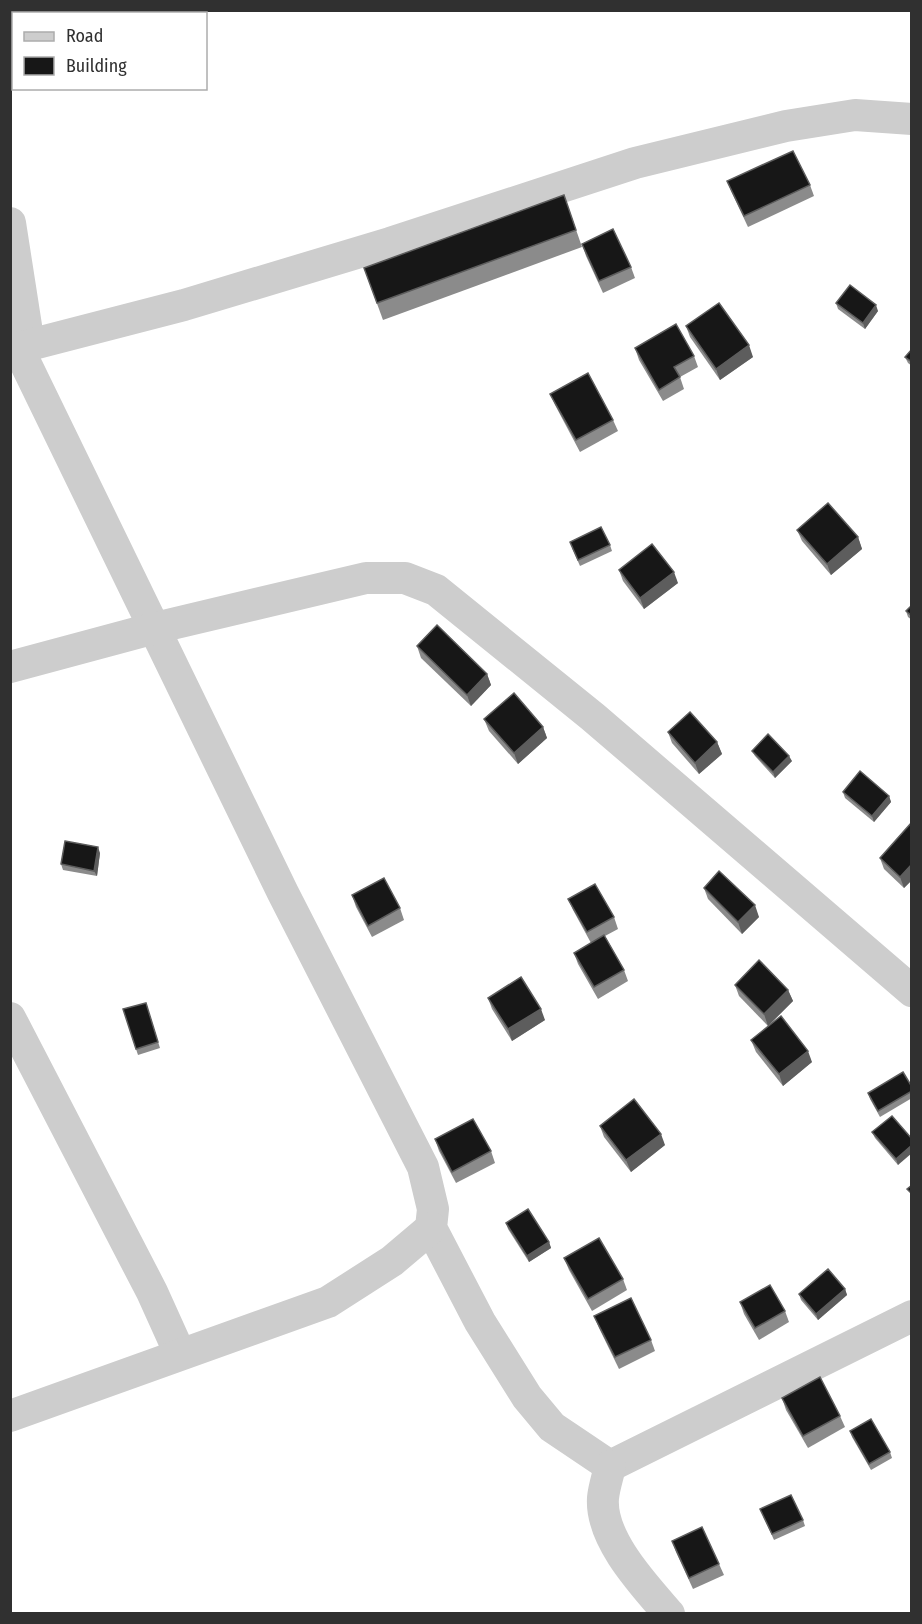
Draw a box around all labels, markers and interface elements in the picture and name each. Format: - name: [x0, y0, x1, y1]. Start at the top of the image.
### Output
- legend: [12, 12, 207, 90]
- text: Road: [66, 25, 103, 47]
- text: Building: [66, 55, 127, 77]

